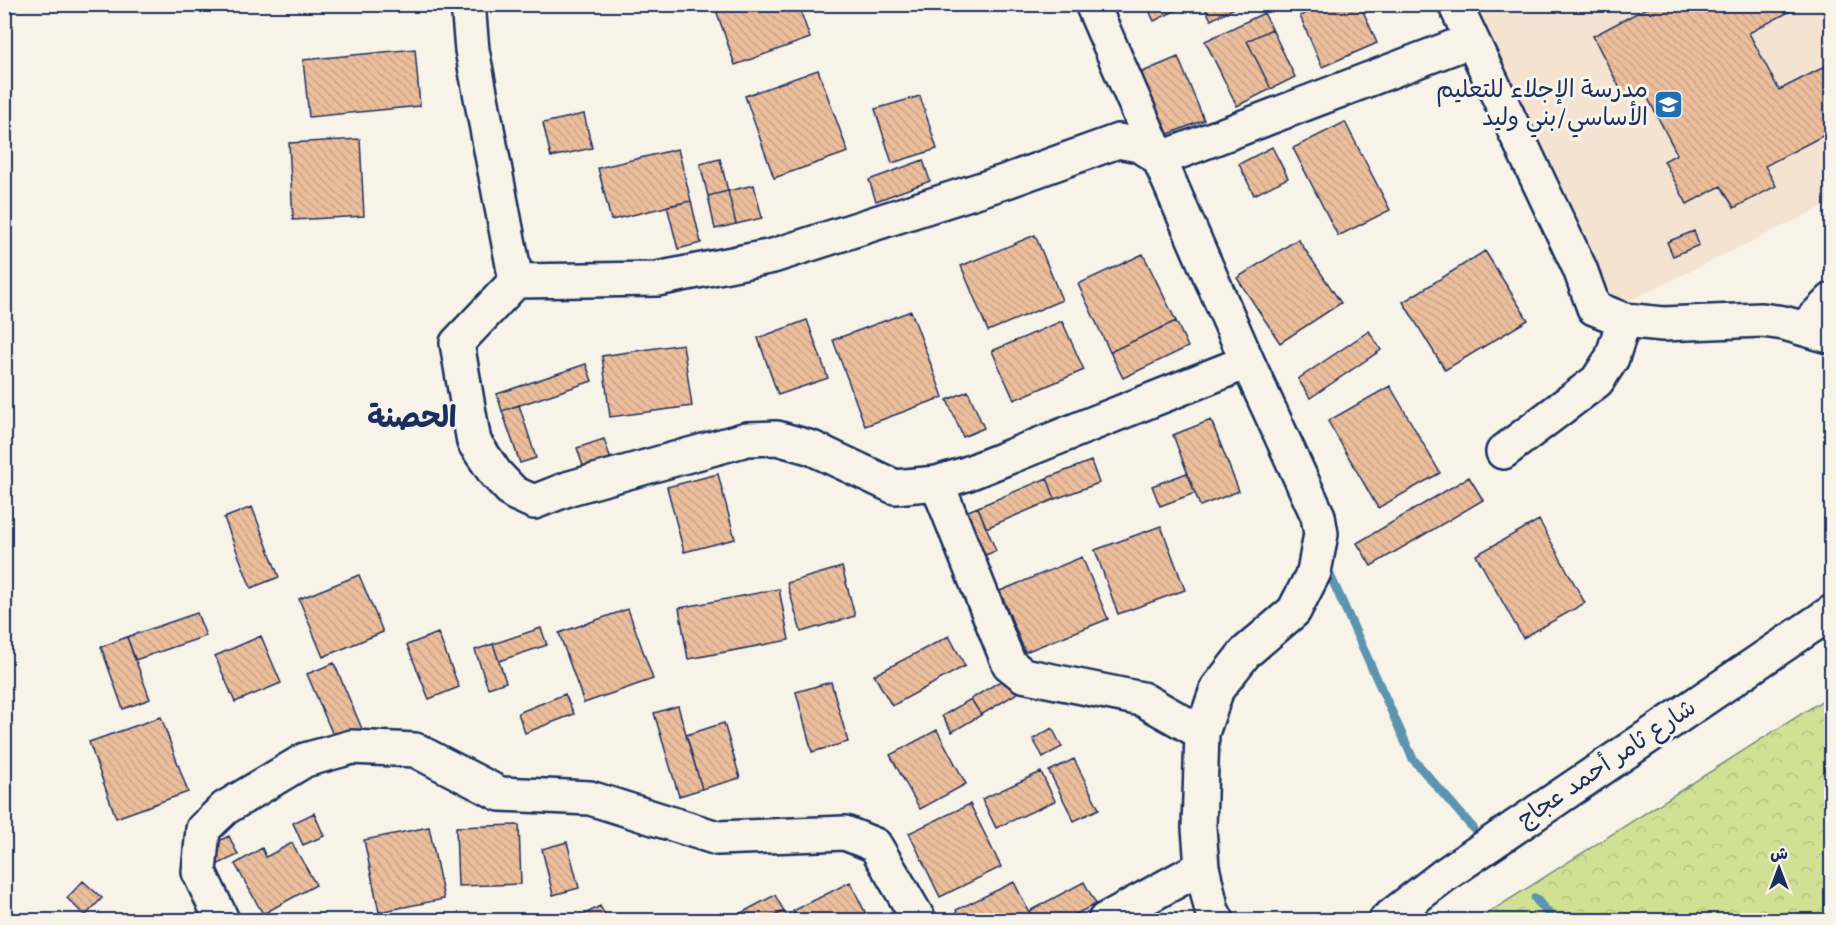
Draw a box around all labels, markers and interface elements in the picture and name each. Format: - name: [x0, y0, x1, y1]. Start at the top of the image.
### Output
- place label: مدرسة الإجلاء للتعليم الأساسي/بني وليد: [1436, 75, 1648, 138]
- school or university icon: مدرسة الإجلاء للتعليم الأساسي/بني وليد: [1653, 88, 1685, 120]
- district label: الحصنة: [367, 399, 457, 438]
- street label: شارع ثامر أحمد عجاج: [1511, 692, 1702, 835]
- north arrow: [1749, 838, 1809, 898]
- text: ش: [1770, 844, 1788, 865]

